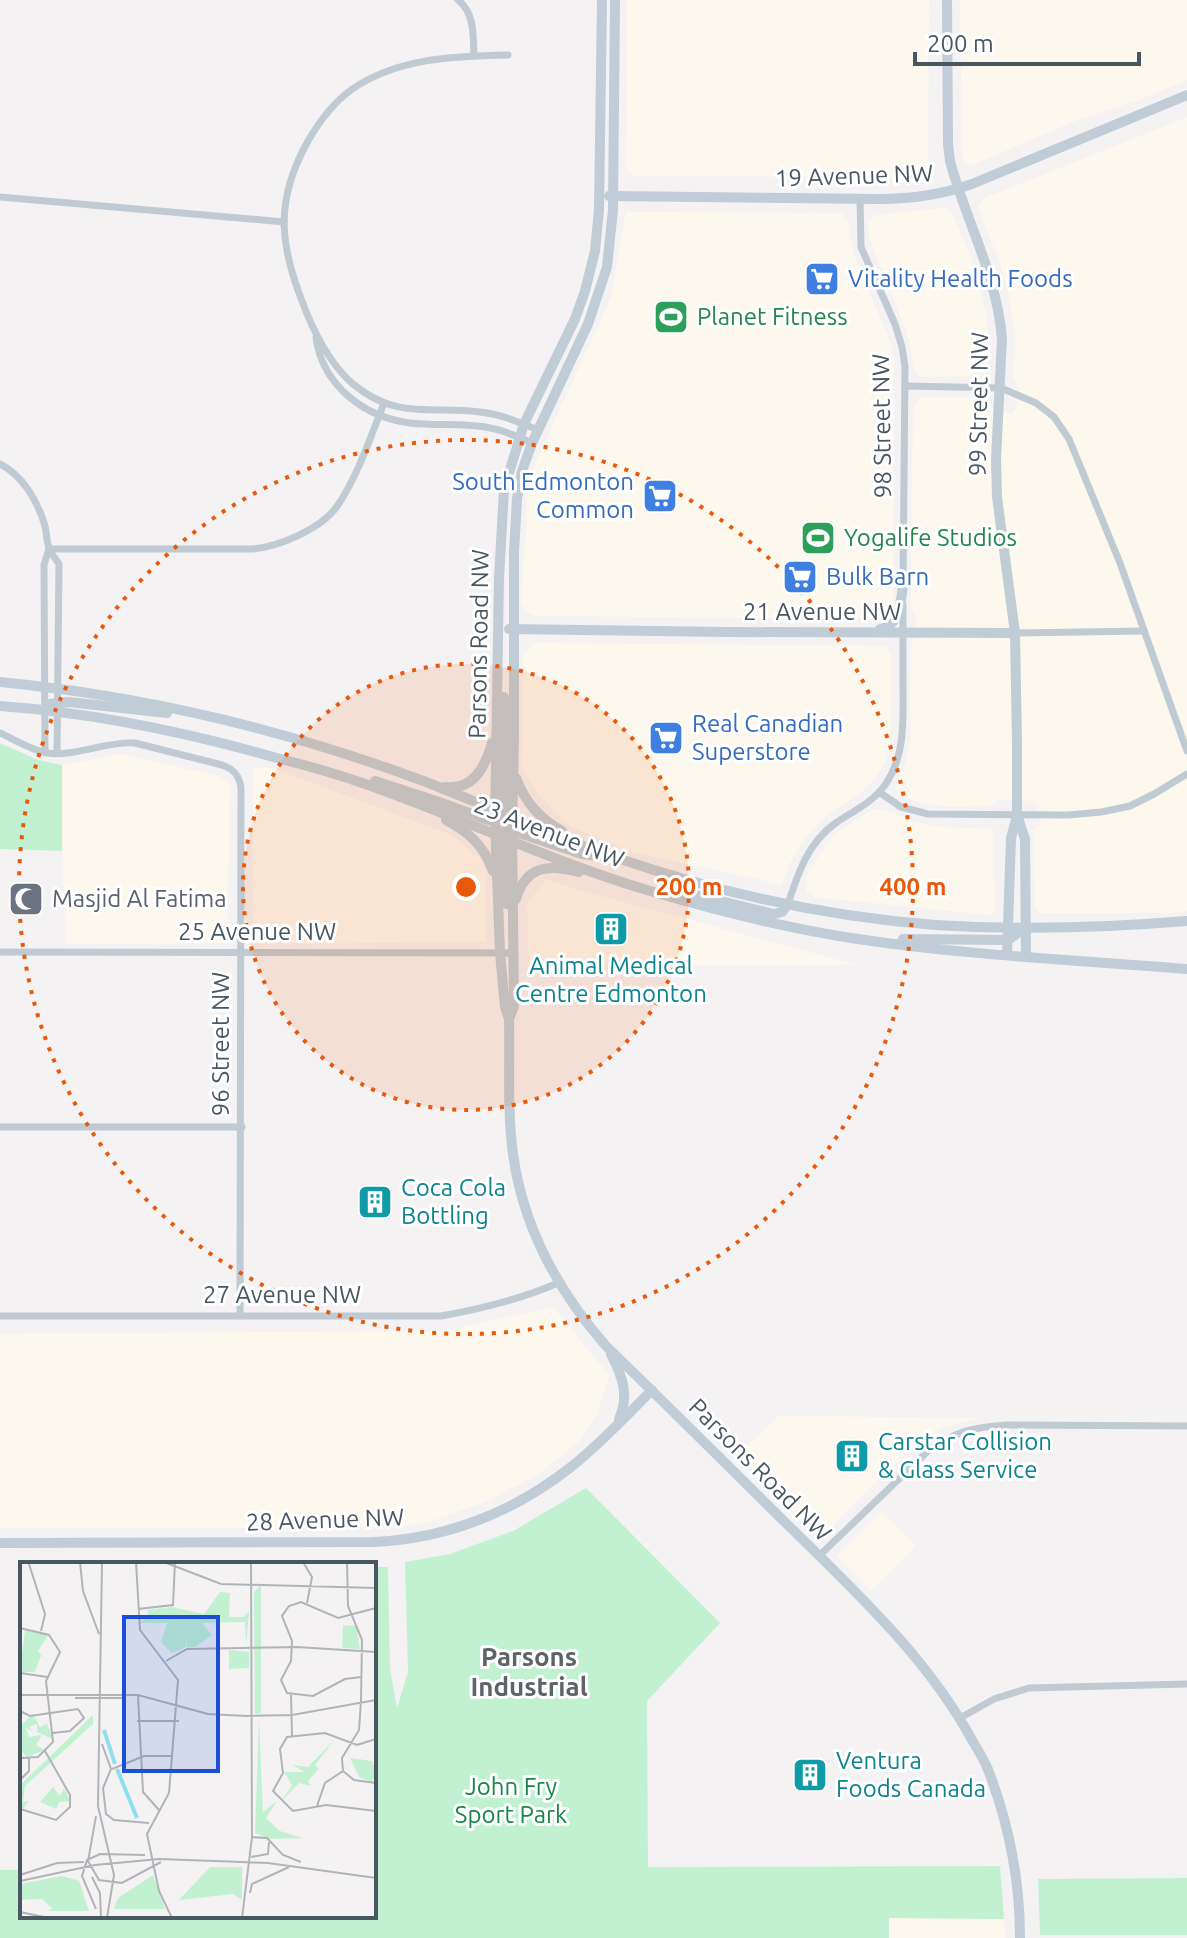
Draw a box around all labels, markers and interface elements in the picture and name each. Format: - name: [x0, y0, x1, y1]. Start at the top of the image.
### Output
- scale bar: [915, 16, 1139, 66]
- text: 200 m: [927, 30, 994, 57]
- street label: 19 Avenue NW: [774, 159, 934, 192]
- supermarket icon: Vitality Health Foods: [803, 260, 841, 298]
- place label: Vitality Health Foods: [848, 265, 1073, 292]
- sports icon: Planet Fitness: [652, 298, 690, 336]
- place label: Planet Fitness: [697, 303, 848, 330]
- street label: 99 Street NW: [964, 332, 993, 476]
- street label: 98 Street NW: [867, 354, 896, 498]
- place label: South Edmonton Common: [452, 468, 634, 523]
- supermarket icon: South Edmonton Common: [641, 477, 679, 515]
- sports icon: Yogalife Studios: [799, 519, 837, 557]
- place label: Yogalife Studios: [844, 524, 1017, 551]
- street label: Parsons Road NW: [463, 549, 494, 739]
- supermarket icon: Bulk Barn: [781, 558, 819, 596]
- place label: Bulk Barn: [826, 563, 929, 590]
- street label: 21 Avenue NW: [743, 598, 901, 625]
- place label: Real Canadian Superstore: [692, 710, 843, 765]
- supermarket icon: Real Canadian Superstore: [647, 719, 685, 757]
- street label: 23 Avenue NW: [470, 791, 628, 872]
- centre of rings: [452, 873, 480, 901]
- text: 200 m: [656, 873, 722, 900]
- text: 400 m: [880, 873, 946, 900]
- mosque icon: Masjid Al Fatima: [7, 880, 45, 918]
- place label: Masjid Al Fatima: [52, 885, 227, 912]
- building icon: Animal Medical Centre Edmonton: [592, 910, 630, 948]
- street label: 25 Avenue NW: [178, 918, 336, 945]
- place label: Animal Medical Centre Edmonton: [515, 952, 707, 1007]
- street label: 96 Street NW: [207, 972, 234, 1116]
- place label: Coca Cola Bottling: [401, 1174, 506, 1229]
- building icon: Coca Cola Bottling: [356, 1183, 394, 1221]
- street label: 27 Avenue NW: [203, 1281, 361, 1308]
- street label: Parsons Road NW: [684, 1393, 837, 1546]
- place label: Carstar Collision & Glass Service: [878, 1428, 1052, 1483]
- building icon: Carstar Collision & Glass Service: [833, 1437, 871, 1475]
- street label: 28 Avenue NW: [245, 1503, 405, 1536]
- inset map: [20, 1562, 376, 1918]
- district label: Parsons Industrial: [470, 1642, 588, 1701]
- place label: Ventura Foods Canada: [836, 1747, 986, 1802]
- building icon: Ventura Foods Canada: [791, 1756, 829, 1794]
- park label: John Fry Sport Park: [455, 1773, 567, 1828]

